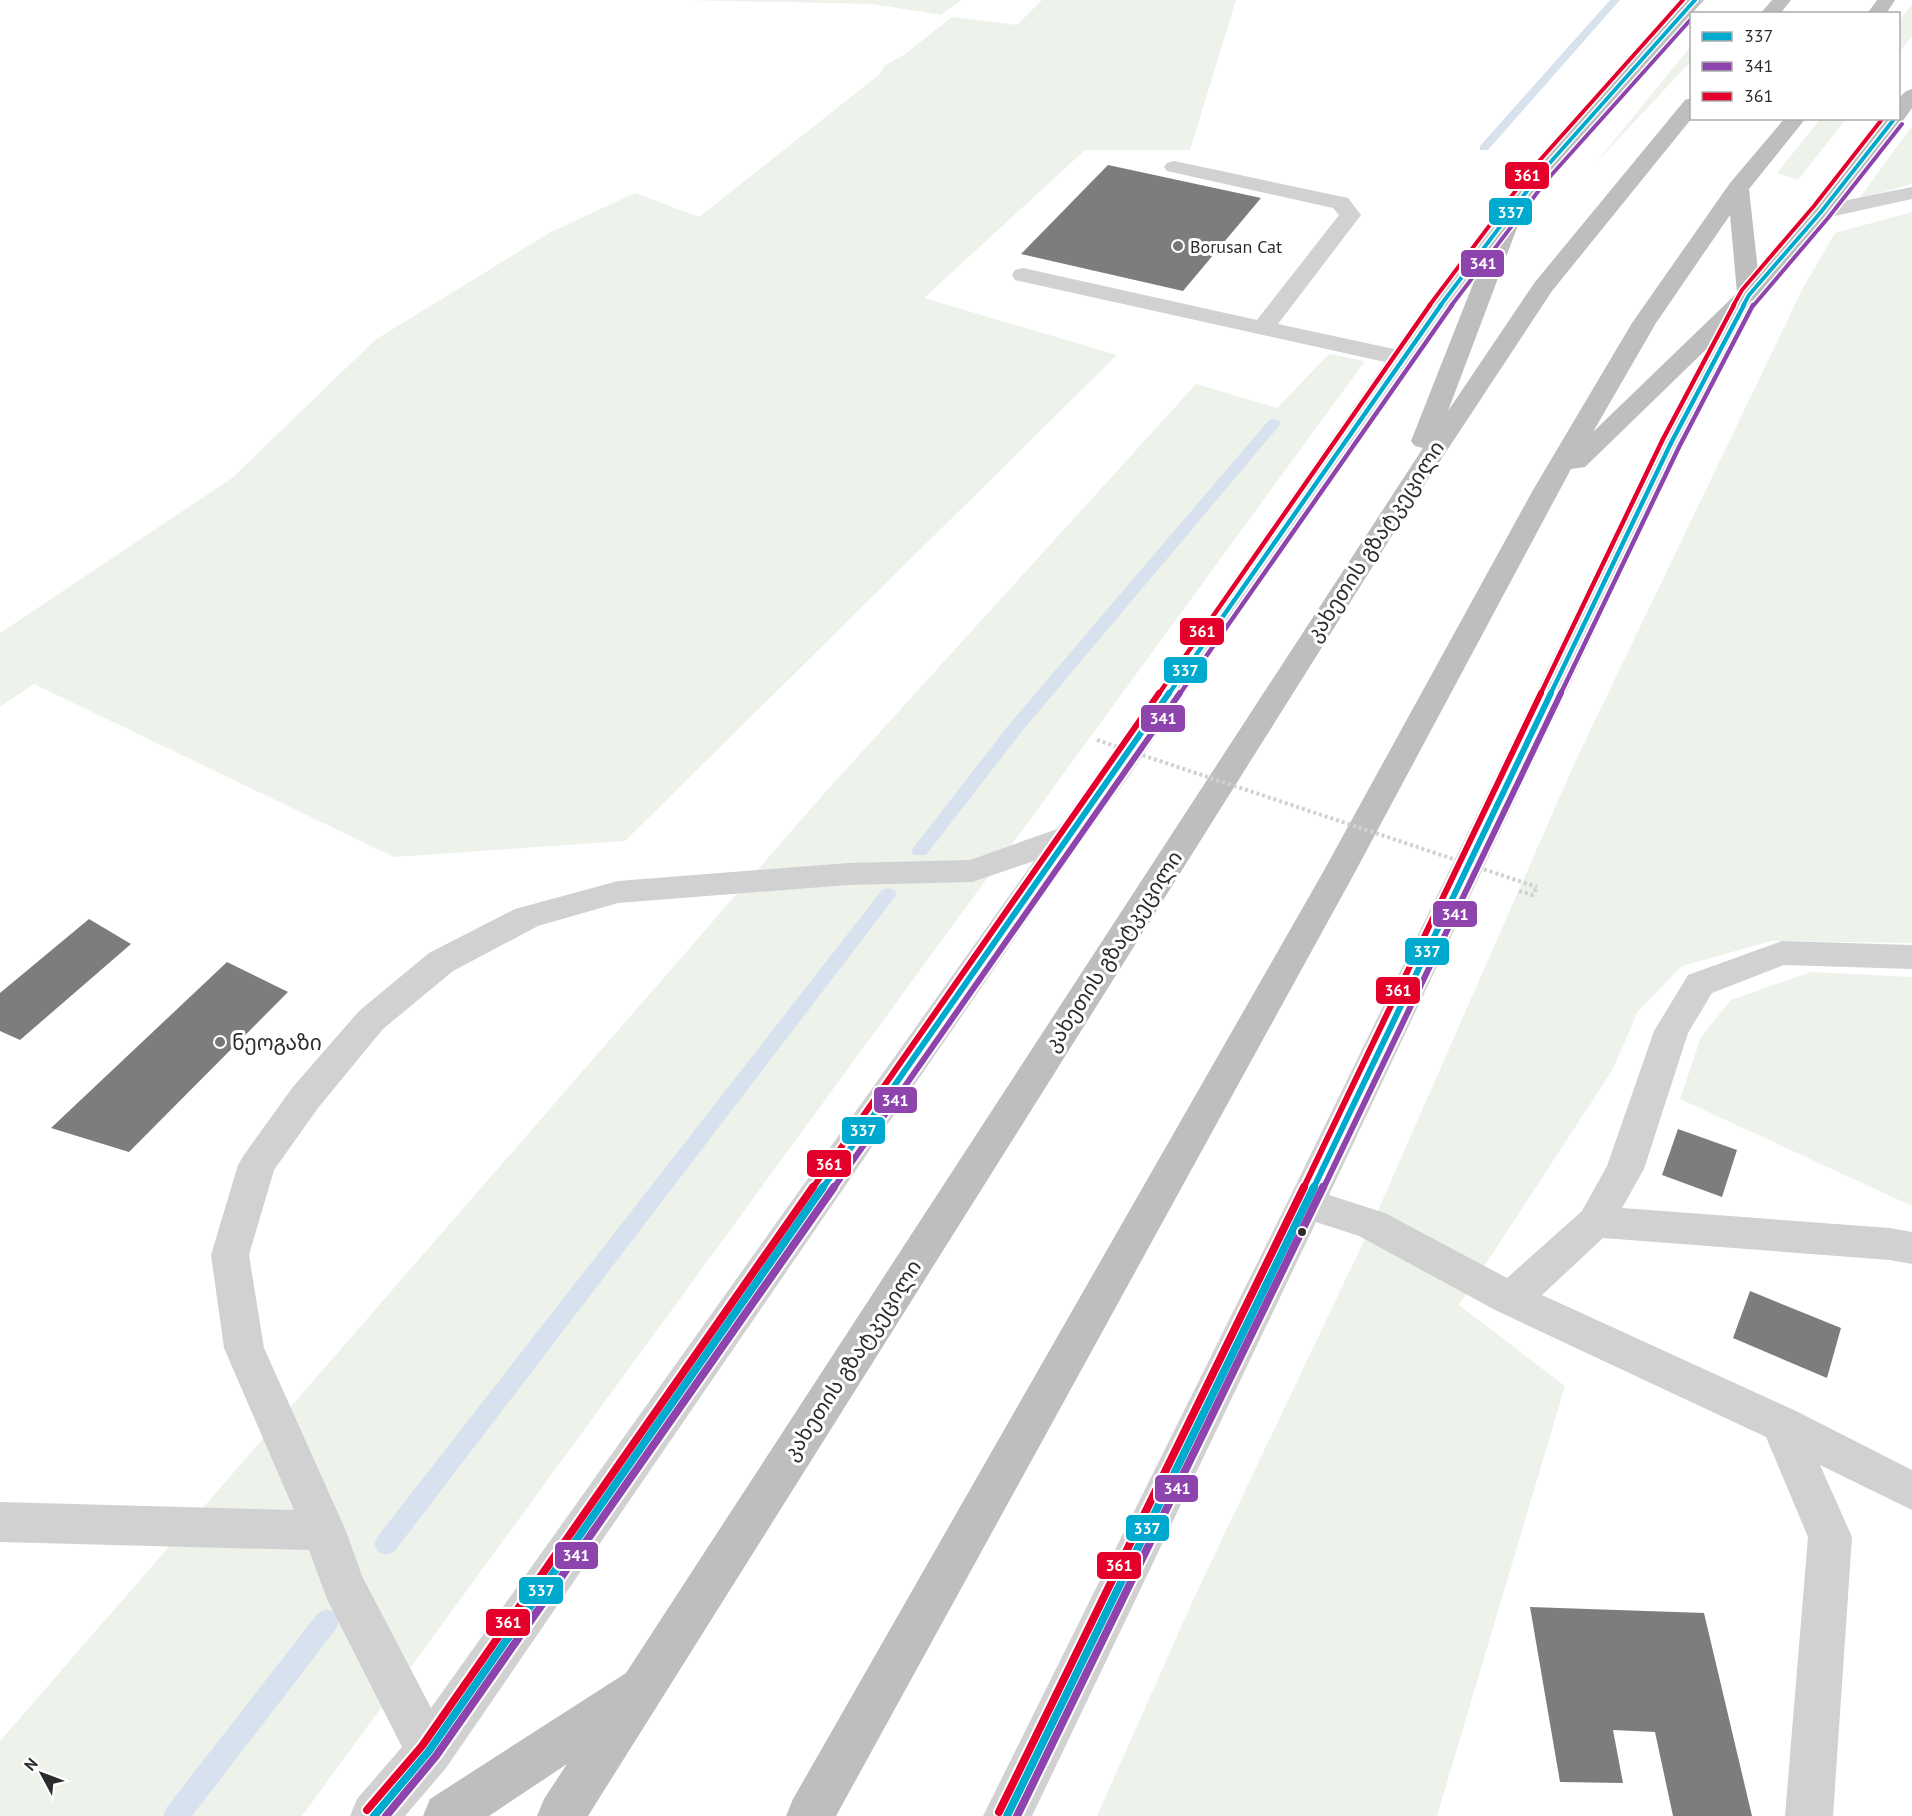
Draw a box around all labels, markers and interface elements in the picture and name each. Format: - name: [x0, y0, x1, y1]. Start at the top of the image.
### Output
- legend: [1690, 12, 1900, 120]
- text: 337: [1744, 24, 1773, 47]
- text: 341: [1744, 54, 1773, 77]
- text: 361: [1744, 84, 1773, 107]
- line badge: 361: [1504, 161, 1550, 190]
- text: 361: [1513, 165, 1541, 185]
- line badge: 337: [1488, 197, 1533, 226]
- text: 337: [1497, 202, 1525, 222]
- place label: Borusan Cat: [1190, 235, 1282, 258]
- marker: Borusan Cat: [1171, 239, 1185, 253]
- line badge: 341: [1460, 249, 1505, 278]
- text: 341: [1469, 253, 1497, 273]
- street label: კახეთის გზატკეცილი: [1300, 435, 1450, 647]
- line badge: 361: [1179, 617, 1225, 646]
- text: 361: [1188, 621, 1216, 641]
- line badge: 337: [1163, 656, 1208, 684]
- text: 337: [1171, 660, 1199, 680]
- line badge: 341: [1140, 704, 1186, 733]
- text: 341: [1149, 708, 1177, 728]
- street label: კახეთის გზატკეცილი: [1038, 845, 1188, 1057]
- line badge: 341: [1432, 900, 1478, 928]
- text: 341: [1441, 904, 1469, 924]
- line badge: 337: [1404, 937, 1450, 966]
- text: 337: [1413, 941, 1441, 961]
- line badge: 361: [1375, 976, 1421, 1005]
- text: 361: [1384, 980, 1412, 1000]
- place label: ნეოგაზი: [232, 1029, 322, 1056]
- marker: ნეოგაზი: [213, 1035, 227, 1049]
- line badge: 341: [873, 1086, 918, 1114]
- text: 341: [881, 1090, 909, 1110]
- line badge: 337: [841, 1116, 886, 1145]
- text: 337: [849, 1120, 877, 1140]
- line badge: 361: [806, 1149, 852, 1178]
- text: 361: [815, 1154, 843, 1174]
- unlabelled marker: [1296, 1226, 1308, 1238]
- street label: კახეთის გზატკეცილი: [777, 1254, 927, 1466]
- line badge: 341: [1154, 1474, 1199, 1503]
- text: 341: [1163, 1478, 1191, 1498]
- line badge: 337: [1125, 1514, 1170, 1542]
- text: 337: [1133, 1518, 1161, 1538]
- line badge: 341: [554, 1541, 599, 1570]
- text: 341: [562, 1545, 590, 1565]
- line badge: 361: [1096, 1551, 1142, 1580]
- text: 361: [1105, 1555, 1133, 1575]
- line badge: 337: [518, 1576, 564, 1605]
- text: 337: [527, 1580, 555, 1600]
- line badge: 361: [485, 1608, 531, 1637]
- text: 361: [494, 1612, 522, 1632]
- north arrow: [12, 1744, 72, 1804]
- text: N: [20, 1754, 42, 1775]

